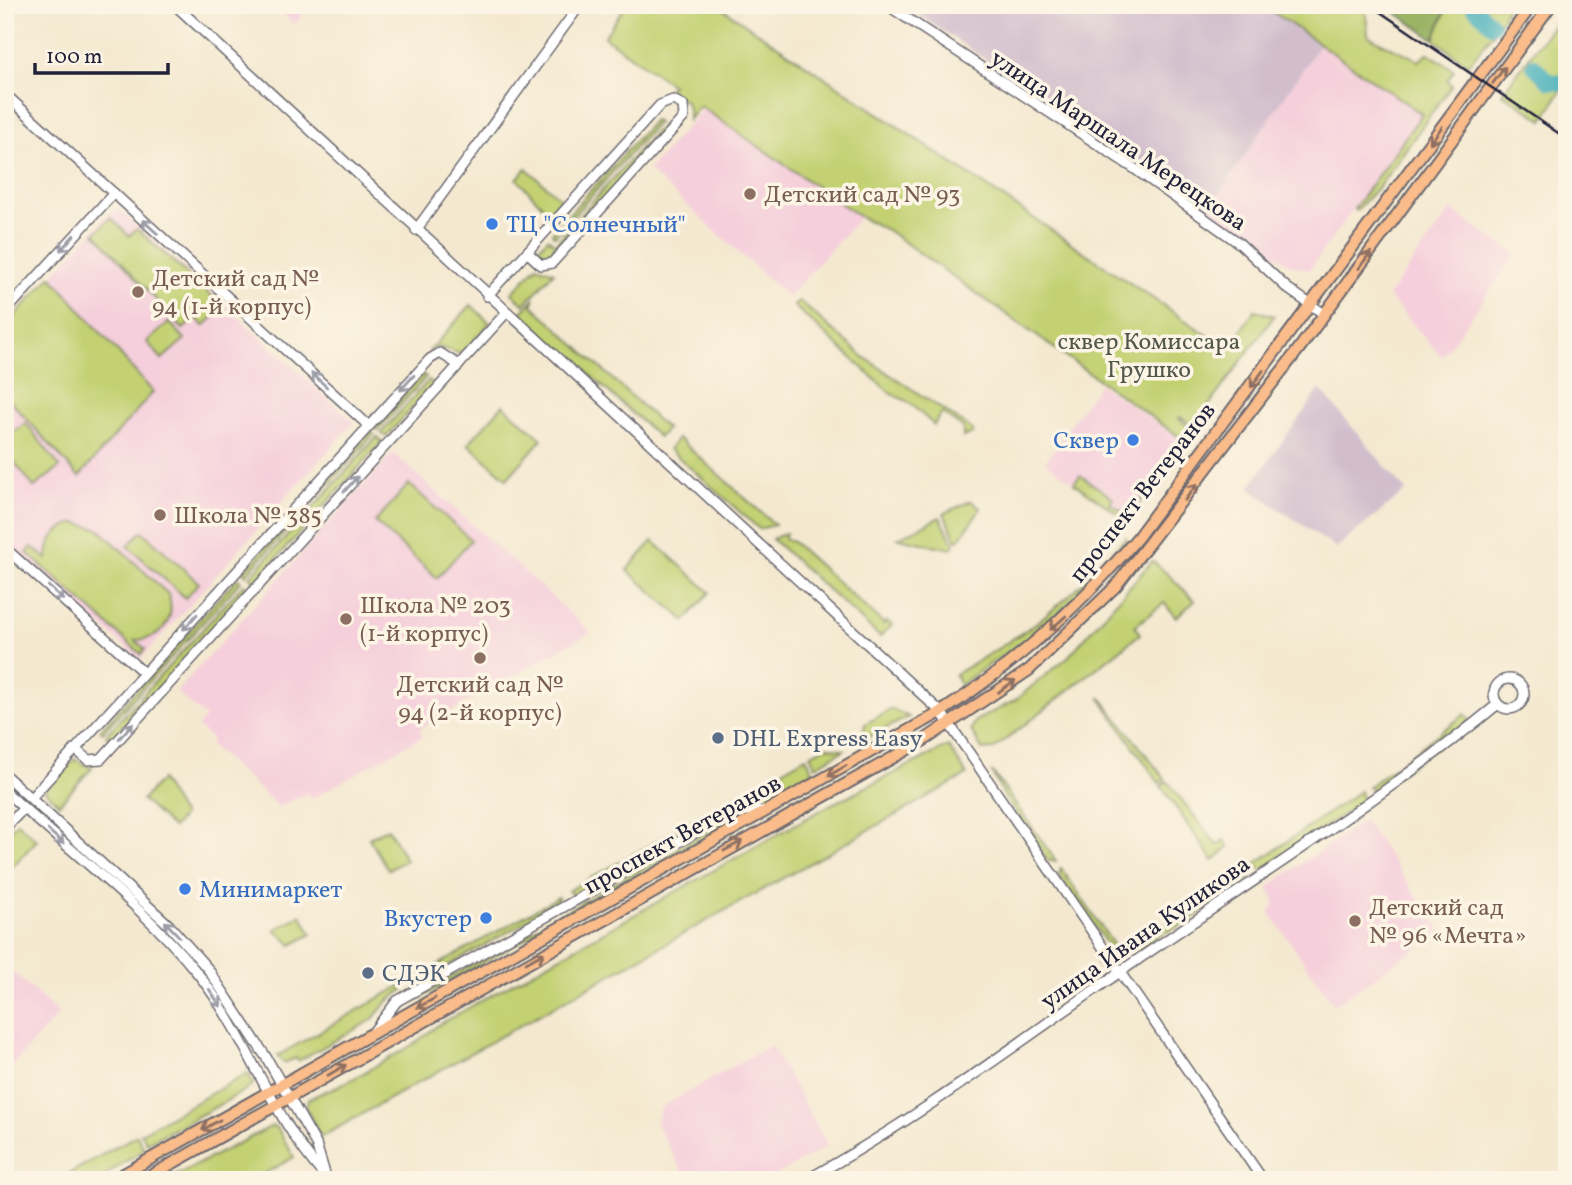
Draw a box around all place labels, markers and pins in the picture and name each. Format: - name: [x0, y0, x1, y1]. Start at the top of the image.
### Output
- place label: Детский сад № 93: [764, 179, 960, 213]
- marker: Детский сад № 93: [742, 186, 758, 202]
- place label: ТЦ "Солнечный": [506, 209, 686, 243]
- marker: ТЦ "Солнечный": [484, 216, 500, 232]
- place label: Детский сад № 94 (1-й корпус): [152, 263, 319, 325]
- marker: Детский сад № 94 (1-й корпус): [130, 284, 146, 300]
- place label: Сквер: [1053, 425, 1119, 459]
- marker: Сквер: [1125, 432, 1141, 448]
- place label: Школа № 385: [174, 500, 322, 534]
- marker: Школа № 385: [152, 507, 168, 523]
- place label: Школа № 203 (1-й корпус): [360, 590, 511, 652]
- marker: Школа № 203 (1-й корпус): [338, 611, 354, 627]
- marker: Детский сад № 94 (2-й корпус): [472, 650, 488, 666]
- place label: Детский сад № 94 (2-й корпус): [396, 669, 564, 731]
- place label: DHL Express Easy: [732, 723, 922, 757]
- marker: DHL Express Easy: [710, 730, 726, 746]
- place label: Минимаркет: [199, 874, 342, 908]
- marker: Минимаркет: [177, 881, 193, 897]
- place label: Детский сад № 96 «Мечта»: [1369, 892, 1526, 954]
- place label: Вкустер: [384, 903, 472, 937]
- marker: Вкустер: [478, 910, 494, 926]
- marker: Детский сад № 96 «Мечта»: [1347, 913, 1363, 929]
- place label: СДЭК: [382, 958, 446, 992]
- marker: СДЭК: [360, 965, 376, 981]

